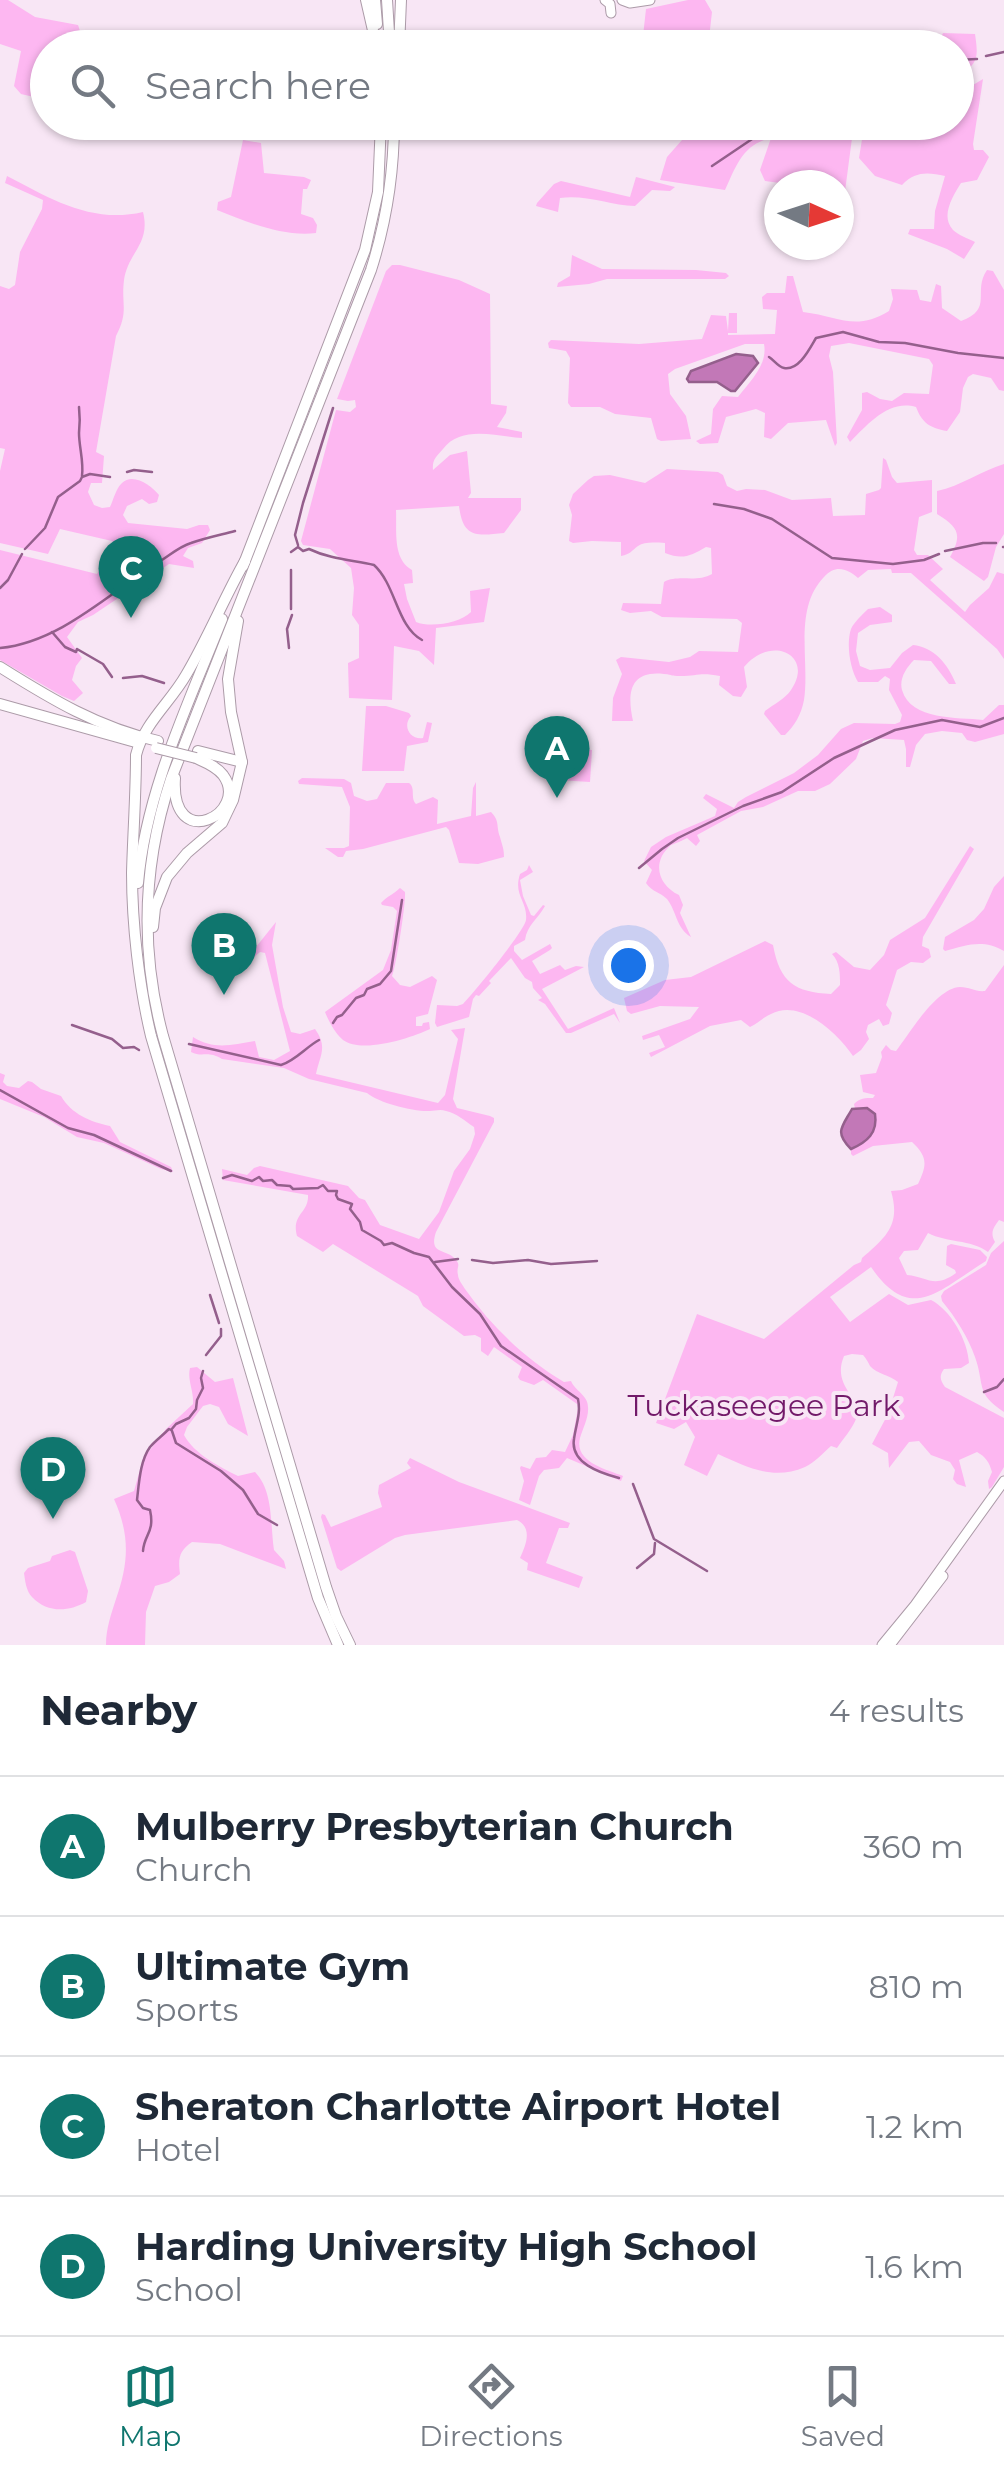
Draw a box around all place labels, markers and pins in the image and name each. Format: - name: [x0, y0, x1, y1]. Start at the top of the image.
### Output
- pin: C: [98, 536, 164, 618]
- pin: A: [524, 716, 590, 798]
- pin: B: [192, 912, 256, 995]
- pin: D: [20, 1436, 86, 1519]

